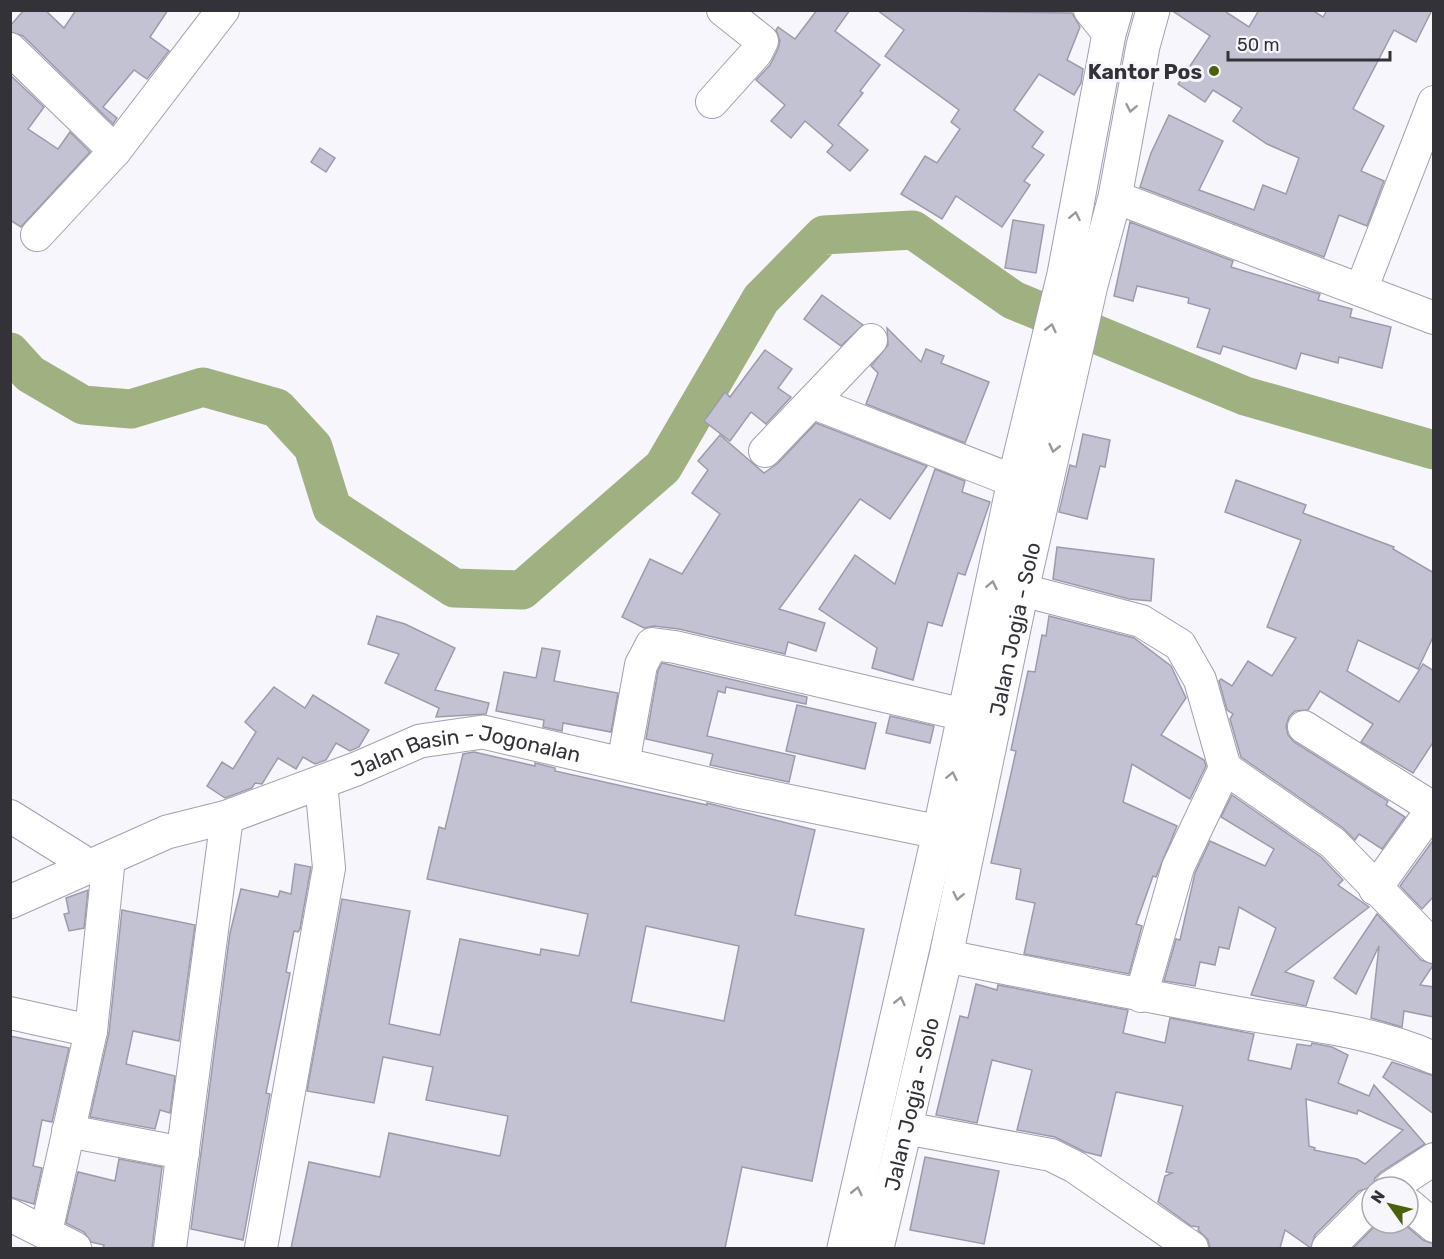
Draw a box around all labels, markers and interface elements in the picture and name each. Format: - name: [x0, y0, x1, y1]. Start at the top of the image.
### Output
- scale bar: [1228, 24, 1390, 62]
- text: 50 m: [1237, 34, 1280, 56]
- place label: Kantor Pos: [1088, 59, 1202, 84]
- marker: Kantor Pos: [1207, 64, 1221, 78]
- one-way arrow: [1125, 103, 1138, 113]
- one-way arrow: [1068, 212, 1081, 222]
- one-way arrow: [1044, 323, 1057, 333]
- one-way arrow: [1048, 442, 1061, 452]
- street label: Jalan Jogja - Solo: [984, 540, 1045, 718]
- one-way arrow: [985, 580, 998, 590]
- street label: Jalan Basin - Jogonalan: [347, 719, 583, 782]
- one-way arrow: [944, 771, 957, 781]
- one-way arrow: [953, 890, 966, 900]
- one-way arrow: [893, 997, 906, 1007]
- street label: Jalan Jogja - Solo: [879, 1015, 944, 1193]
- north arrow: [1360, 1175, 1420, 1235]
- one-way arrow: [849, 1187, 862, 1197]
- text: N: [1367, 1187, 1389, 1207]

